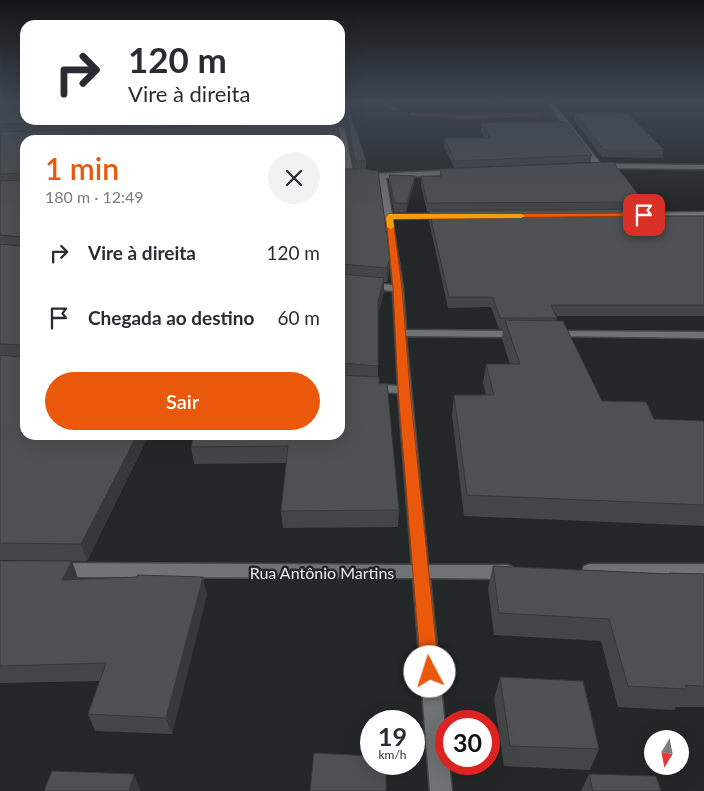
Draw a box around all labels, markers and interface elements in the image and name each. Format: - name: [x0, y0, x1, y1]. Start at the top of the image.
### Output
- text: 120 m: [128, 38, 227, 80]
- icon: right: [45, 40, 110, 105]
- text: Vire à direita: [128, 80, 250, 107]
- text: 1 min: [45, 150, 119, 186]
- button: close: [268, 152, 320, 204]
- text: 180 m · 12:49: [45, 187, 144, 206]
- pin: [623, 194, 665, 236]
- icon: arrive: [630, 201, 658, 229]
- icon: right: [45, 239, 73, 267]
- text: Vire à direita: [88, 241, 196, 264]
- text: 120 m: [266, 241, 320, 264]
- icon: arrive: [45, 304, 73, 332]
- text: Chegada ao destino: [88, 306, 254, 329]
- text: 60 m: [277, 306, 320, 329]
- button: Sair: [45, 372, 320, 430]
- street label: Rua Antônio Martins: [250, 563, 394, 582]
- position arrow: [403, 645, 455, 697]
- speed limit sign: 30: [435, 710, 500, 775]
- text: 19: [378, 721, 407, 751]
- north arrow: [644, 730, 689, 775]
- map controls: [644, 730, 689, 775]
- text: km/h: [378, 747, 407, 762]

